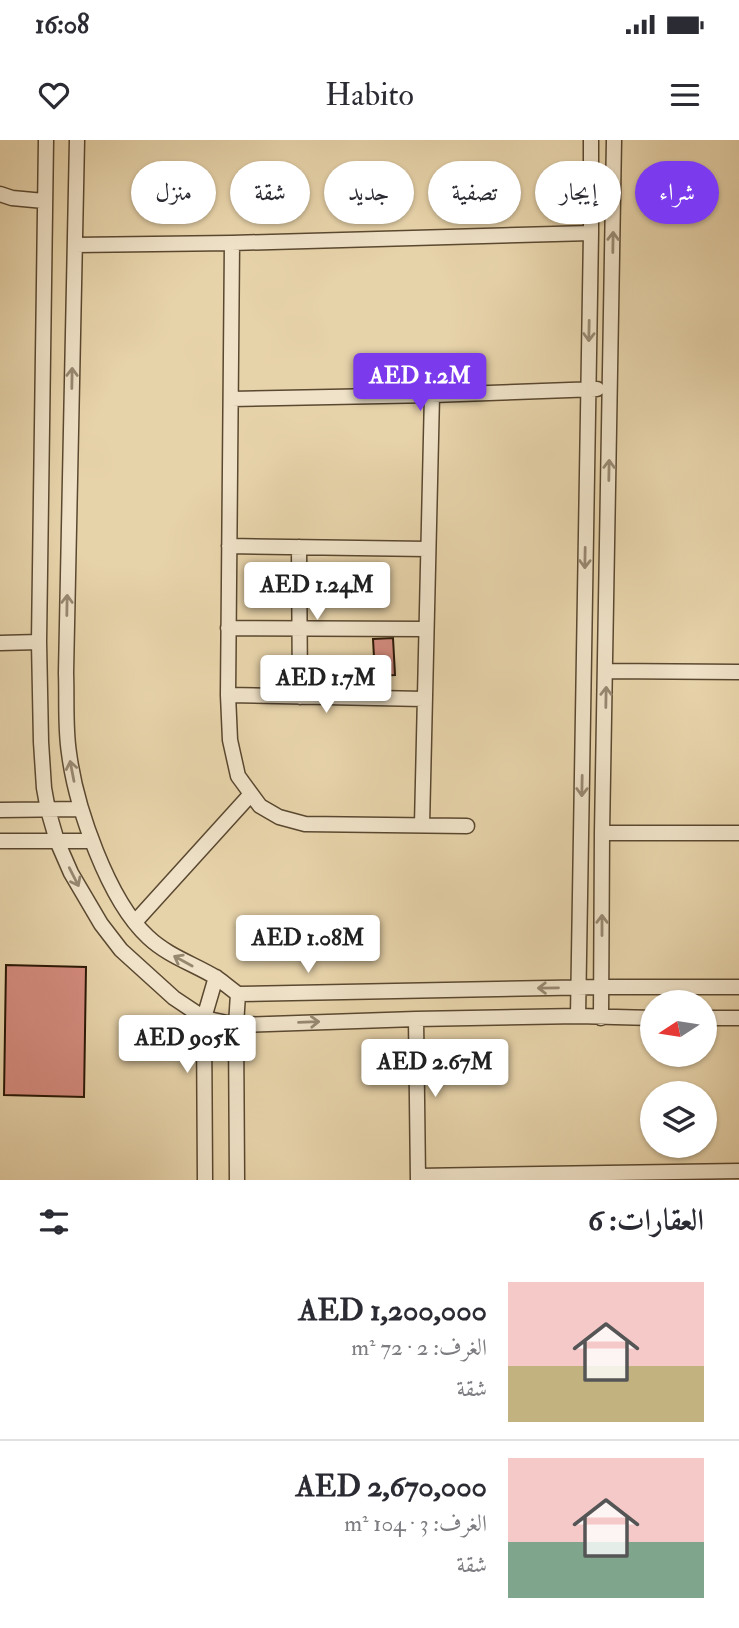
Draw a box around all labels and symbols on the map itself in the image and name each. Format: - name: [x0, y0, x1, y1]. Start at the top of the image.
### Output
- one-way arrow: [606, 231, 619, 254]
- one-way arrow: [583, 319, 596, 342]
- pin: AED 1.2M: [348, 354, 492, 413]
- one-way arrow: [65, 366, 79, 389]
- one-way arrow: [602, 459, 616, 482]
- one-way arrow: [579, 546, 592, 569]
- pin: AED 1.24M: [237, 562, 397, 622]
- one-way arrow: [61, 594, 74, 617]
- pin: AED 1.7M: [254, 656, 398, 715]
- one-way arrow: [599, 686, 612, 709]
- one-way arrow: [65, 760, 78, 783]
- one-way arrow: [575, 774, 588, 797]
- one-way arrow: [67, 866, 81, 887]
- one-way arrow: [595, 914, 609, 937]
- pin: AED 1.08M: [228, 916, 388, 975]
- one-way arrow: [174, 954, 194, 968]
- one-way arrow: [537, 981, 560, 995]
- north arrow: [640, 990, 718, 1068]
- one-way arrow: [297, 1015, 320, 1028]
- pin: AED 905K: [115, 1016, 259, 1075]
- pin: AED 2.67M: [355, 1040, 515, 1099]

